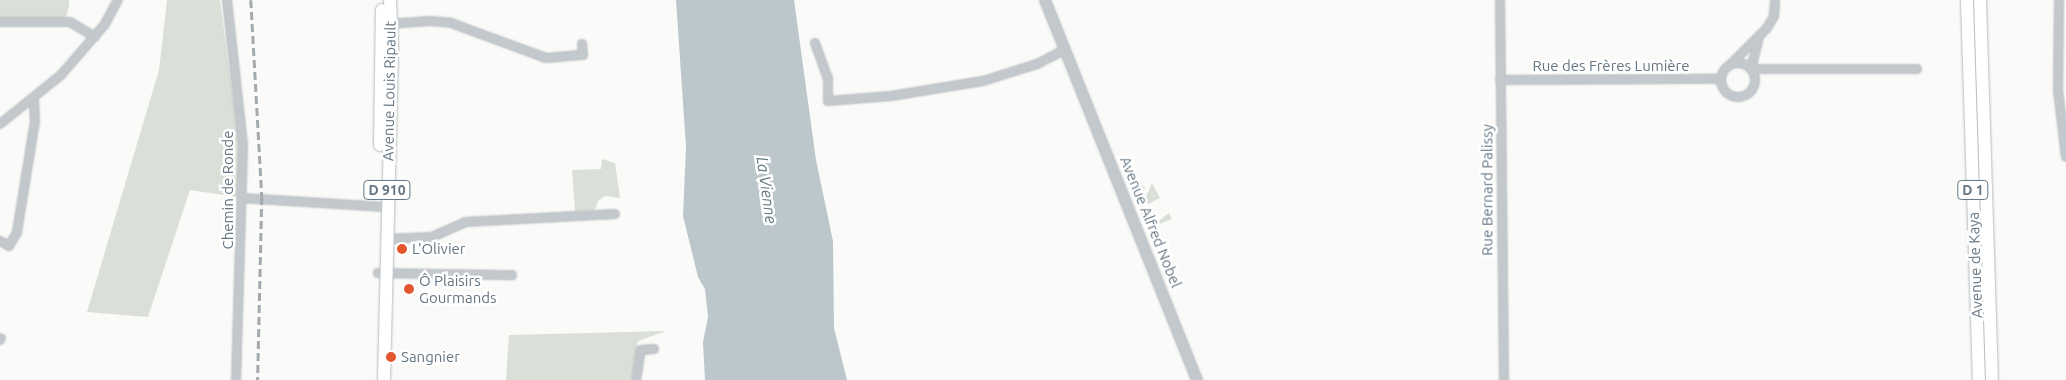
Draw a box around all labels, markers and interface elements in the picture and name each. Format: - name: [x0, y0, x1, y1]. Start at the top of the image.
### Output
- street label: Avenue Louis Ripault: [379, 21, 399, 161]
- street label: Rue des Frères Lumière: [1532, 57, 1690, 75]
- street label: Rue Bernard Palissy: [1478, 124, 1496, 256]
- street label: Chemin de Ronde: [219, 131, 237, 249]
- street label: Avenue Alfred Nobel: [1116, 154, 1186, 290]
- water label: La Vienne: [753, 155, 781, 225]
- road number: D 910: [363, 178, 411, 202]
- road number: D 1: [1957, 178, 1989, 202]
- street label: Avenue de Kaya: [1964, 212, 1986, 318]
- place label: L'Olivier: [412, 240, 466, 258]
- marker: L'Olivier: [396, 243, 408, 255]
- place label: Ô Plaisirs Gourmands: [419, 271, 496, 306]
- marker: Ô Plaisirs Gourmands: [403, 283, 415, 295]
- place label: Sangnier: [401, 348, 460, 366]
- marker: Sangnier: [385, 351, 397, 363]

